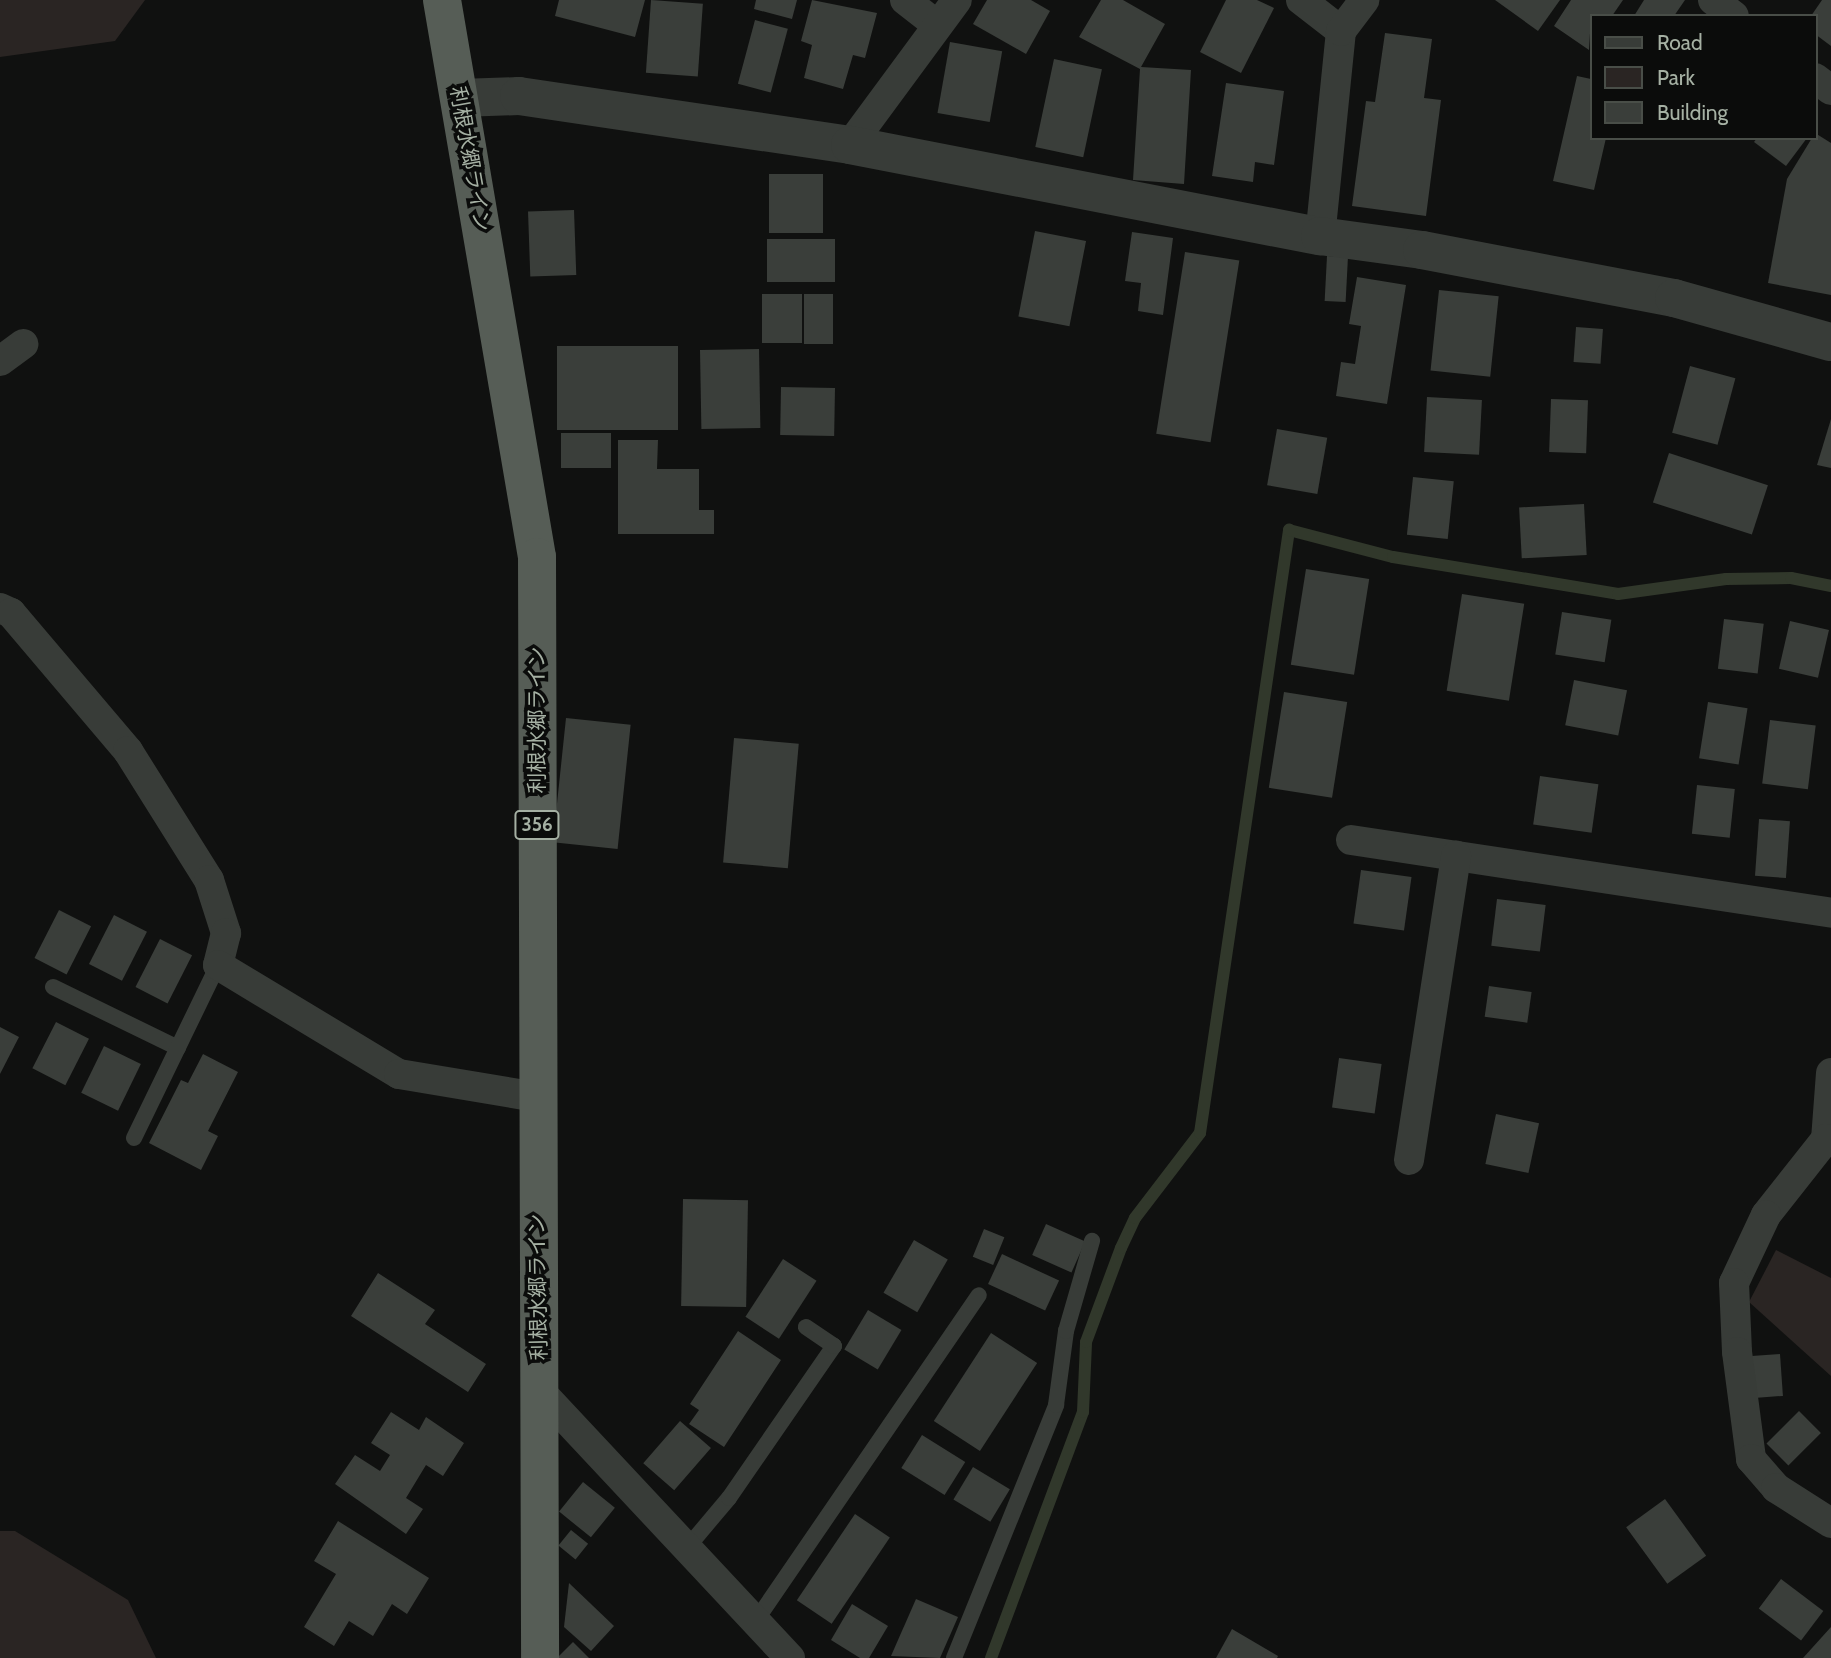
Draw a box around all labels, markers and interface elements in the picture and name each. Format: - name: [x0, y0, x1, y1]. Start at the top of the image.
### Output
- legend: [1590, 14, 1817, 140]
- text: Road: [1657, 30, 1703, 55]
- text: Park: [1657, 65, 1695, 90]
- street label: 利根水郷ライン: [445, 84, 495, 234]
- text: Building: [1657, 100, 1728, 125]
- street label: 利根水郷ライン: [524, 647, 550, 793]
- road number: 356: [514, 810, 560, 840]
- street label: 利根水郷ライン: [524, 1213, 552, 1361]

